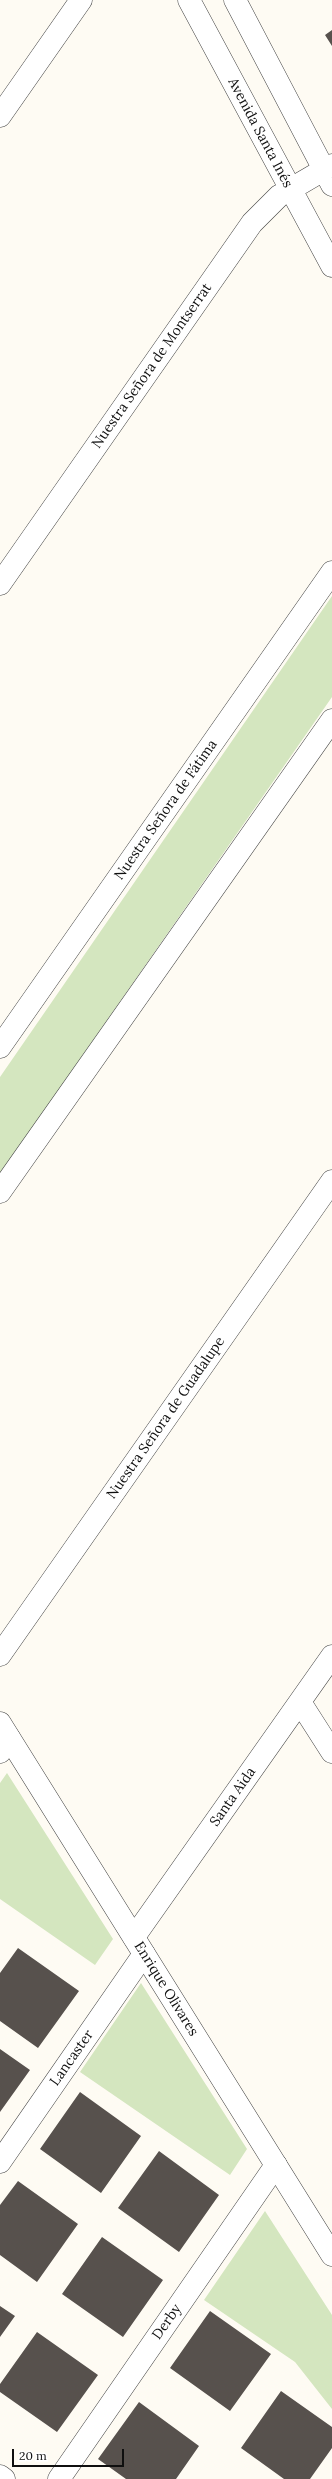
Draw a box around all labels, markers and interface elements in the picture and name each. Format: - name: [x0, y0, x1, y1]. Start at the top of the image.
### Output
- street label: Avenida Santa Inés: [224, 75, 296, 191]
- street label: Nuestra Señora de Montserrat: [88, 280, 216, 452]
- street label: Nuestra Señora de Fátima: [111, 737, 221, 883]
- street label: Nuestra Señora de Guadalupe: [103, 1334, 229, 1502]
- street label: Santa Aida: [207, 1764, 259, 1830]
- street label: Enrique Olivares: [130, 1939, 202, 2039]
- street label: Lancaster: [47, 2027, 97, 2089]
- street label: Derby: [149, 2301, 185, 2343]
- scale bar: [14, 2441, 126, 2467]
- text: 20 m: [19, 2448, 47, 2463]

